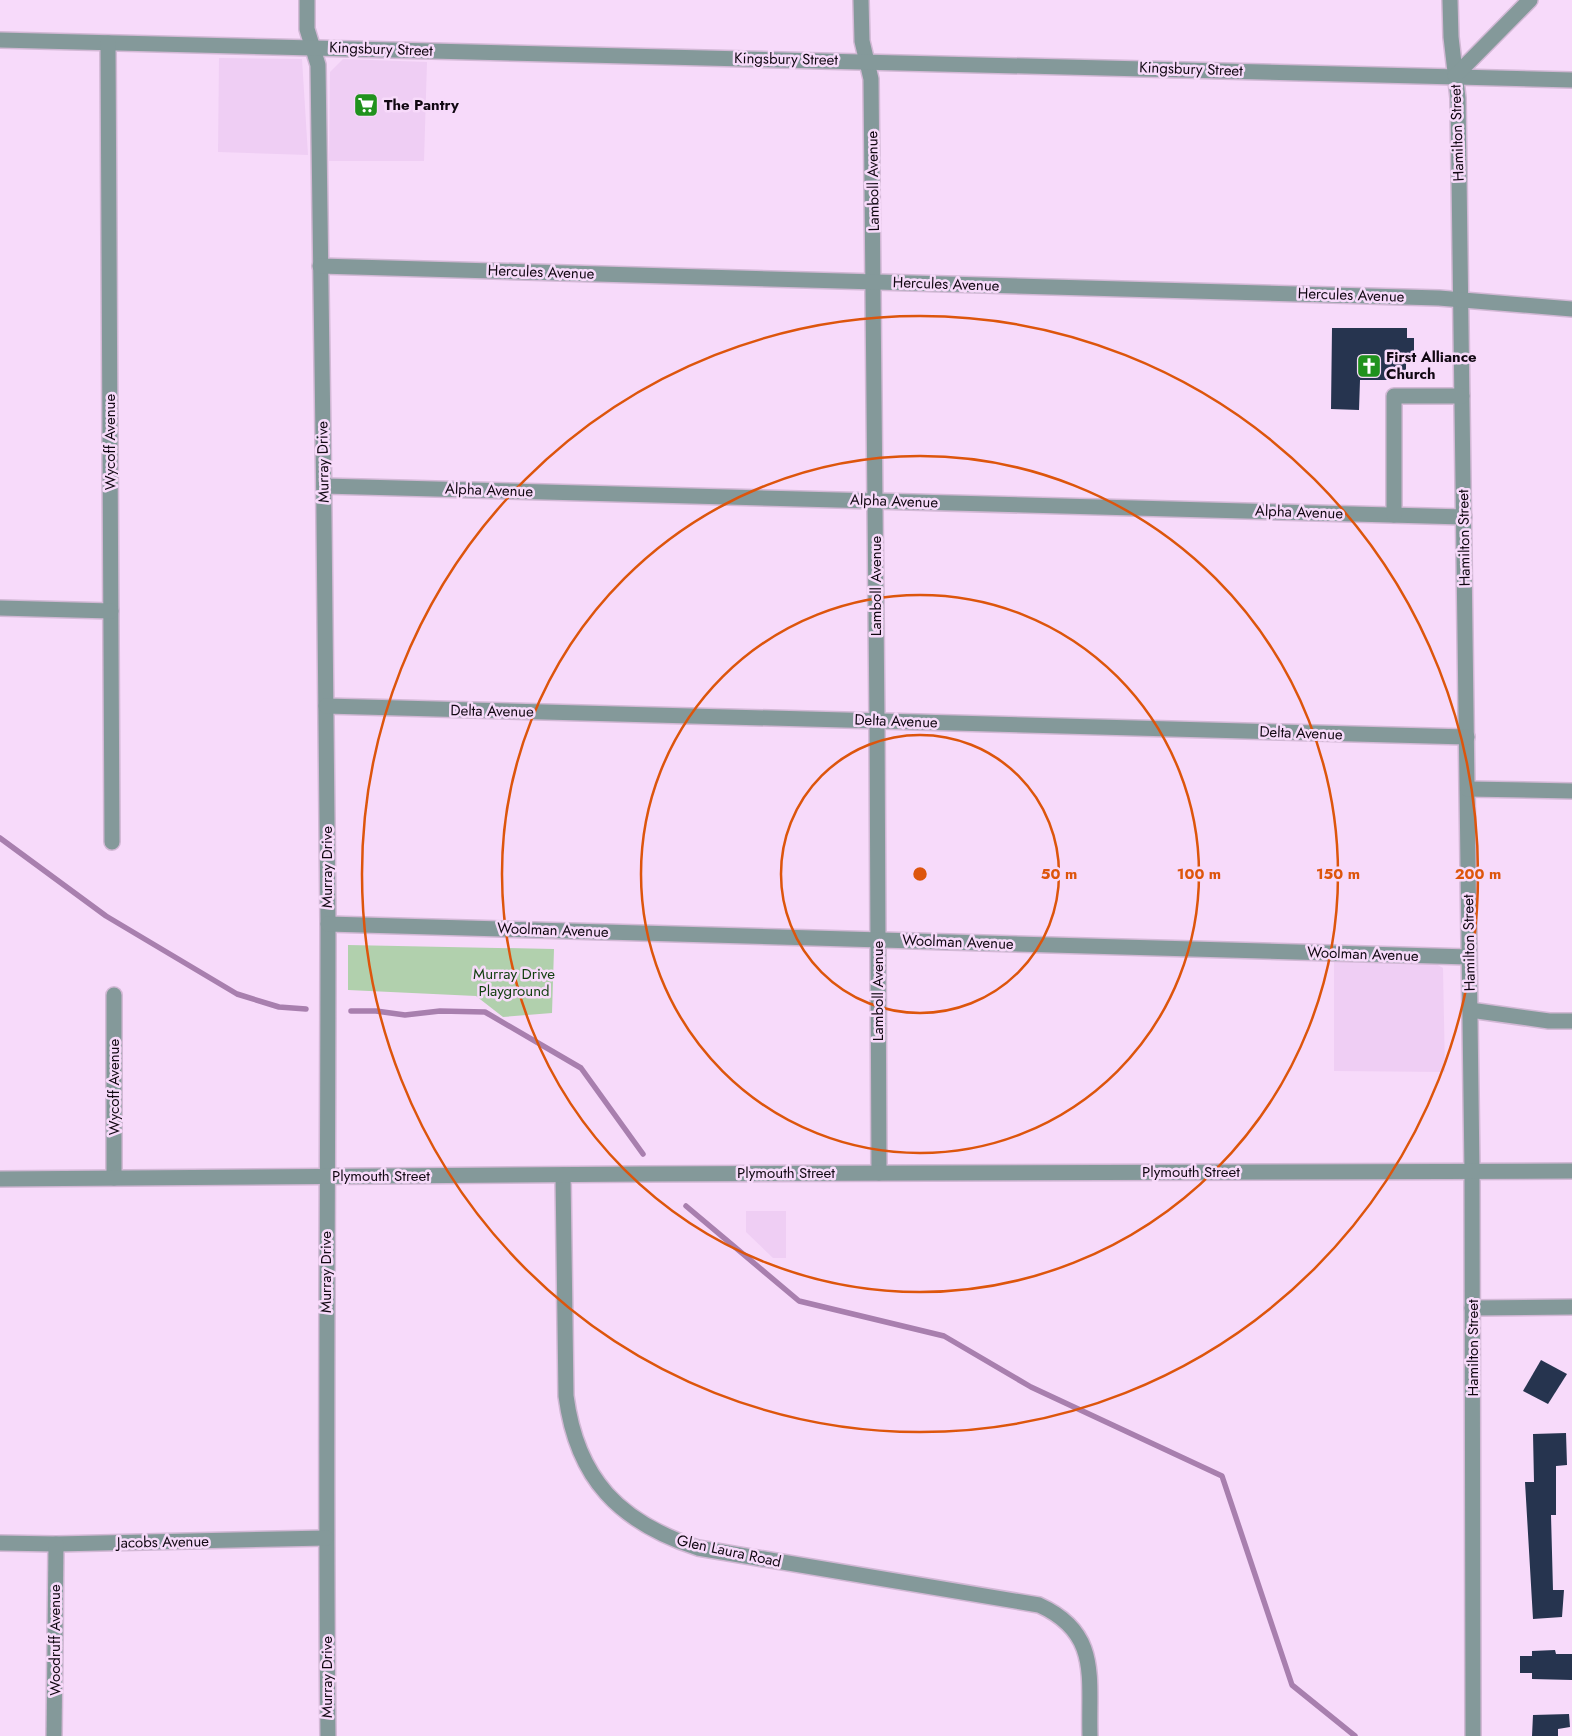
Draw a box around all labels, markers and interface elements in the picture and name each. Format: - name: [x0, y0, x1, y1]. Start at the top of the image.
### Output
- street label: Kingsbury Street: [329, 36, 434, 62]
- street label: Kingsbury Street: [734, 47, 838, 71]
- street label: Kingsbury Street: [1139, 56, 1244, 82]
- street label: Hamilton Street: [1444, 84, 1470, 182]
- supermarket icon: The Pantry: [353, 92, 379, 118]
- place label: The Pantry: [384, 94, 459, 116]
- street label: Lamboll Avenue: [861, 130, 885, 231]
- street label: Hercules Avenue: [487, 259, 595, 285]
- street label: Hercules Avenue: [892, 271, 1000, 297]
- street label: Hercules Avenue: [1297, 282, 1405, 308]
- place label: First Alliance Church: [1386, 346, 1477, 385]
- church icon: First Alliance Church: [1356, 353, 1382, 379]
- street label: Wycoff Avenue: [99, 394, 121, 490]
- street label: Murray Drive: [311, 421, 335, 503]
- street label: Alpha Avenue: [445, 477, 534, 503]
- street label: Alpha Avenue: [850, 488, 939, 514]
- street label: Hamilton Street: [1452, 489, 1476, 587]
- street label: Alpha Avenue: [1255, 499, 1344, 525]
- street label: Lamboll Avenue: [865, 535, 887, 636]
- street label: Delta Avenue: [450, 699, 534, 723]
- street label: Delta Avenue: [854, 709, 938, 733]
- street label: Delta Avenue: [1259, 721, 1343, 745]
- street label: Murray Drive: [316, 826, 338, 908]
- text: 50 m: [1041, 863, 1077, 885]
- text: 100 m: [1177, 863, 1221, 885]
- text: 150 m: [1316, 863, 1360, 885]
- text: 200 m: [1455, 863, 1501, 885]
- centre of rings: [911, 865, 929, 883]
- street label: Hamilton Street: [1457, 894, 1481, 992]
- street label: Woolman Avenue: [497, 917, 609, 943]
- street label: Woolman Avenue: [902, 929, 1014, 955]
- street label: Lamboll Avenue: [867, 940, 889, 1041]
- street label: Woolman Avenue: [1307, 941, 1419, 967]
- park label: Murray Drive Playground: [473, 963, 555, 1002]
- street label: Wycoff Avenue: [103, 1039, 125, 1135]
- street label: Plymouth Street: [1142, 1161, 1240, 1183]
- street label: Plymouth Street: [737, 1162, 835, 1184]
- street label: Plymouth Street: [332, 1165, 430, 1187]
- street label: Murray Drive: [315, 1231, 337, 1313]
- street label: Hamilton Street: [1462, 1299, 1484, 1396]
- street label: Glen Laura Road: [675, 1529, 783, 1573]
- street label: Jacobs Avenue: [115, 1530, 209, 1554]
- street label: Woodruff Avenue: [44, 1584, 66, 1696]
- street label: Murray Drive: [316, 1636, 338, 1718]

